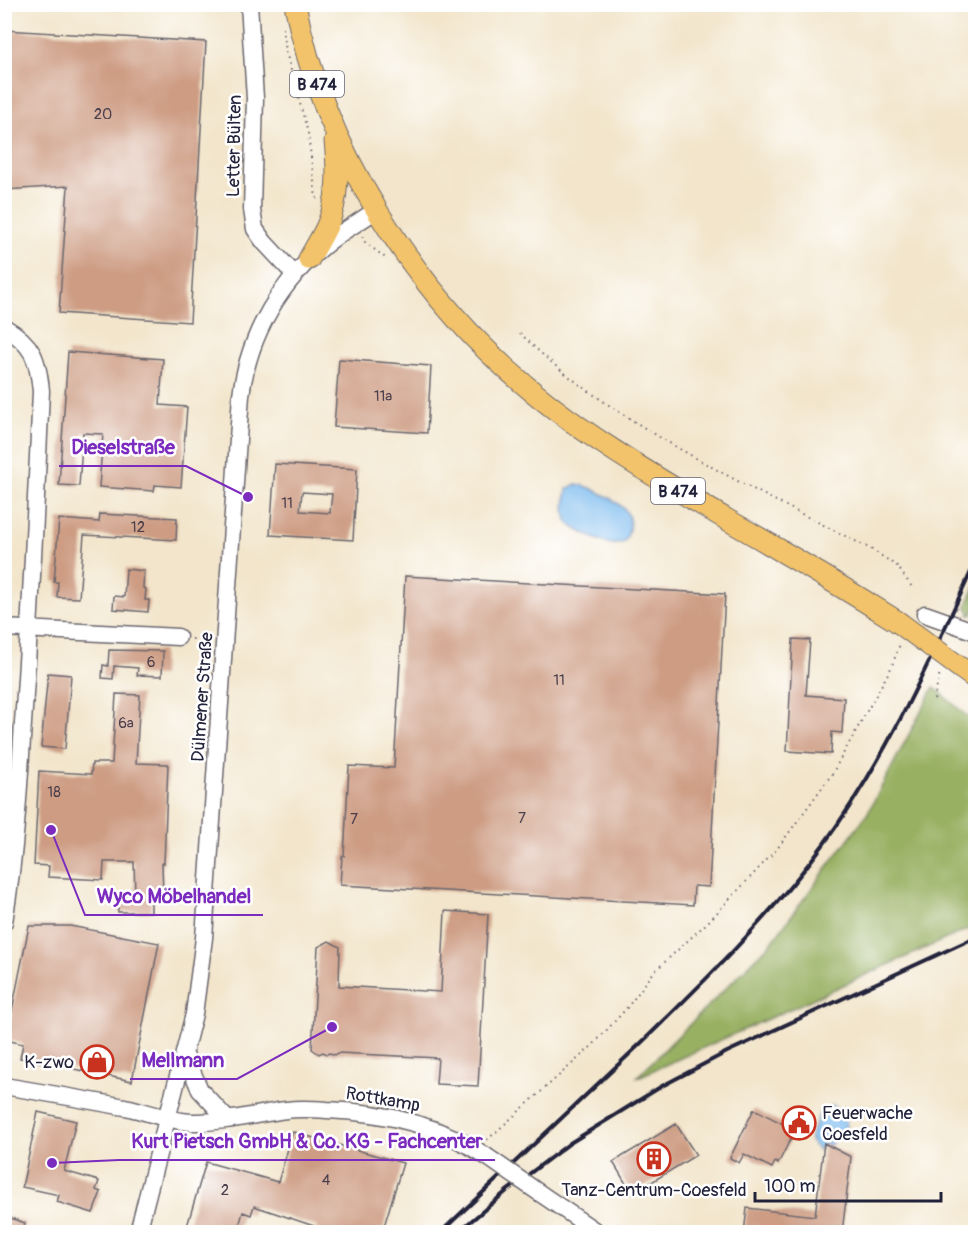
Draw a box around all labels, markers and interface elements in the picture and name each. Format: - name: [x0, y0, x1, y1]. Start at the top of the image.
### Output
- road number: B 474: [290, 71, 344, 97]
- street label: Letter Bülten: [222, 95, 247, 197]
- house number: 20: [94, 105, 112, 124]
- house number: 11a: [374, 387, 392, 406]
- callout: Dieselstraße: [59, 428, 186, 466]
- text: Dieselstraße: [71, 435, 176, 460]
- road number: B 474: [651, 478, 705, 504]
- house number: 11: [281, 494, 293, 513]
- house number: 12: [131, 518, 145, 537]
- street label: Dülmener Straße: [186, 631, 219, 763]
- house number: 6: [147, 653, 155, 672]
- house number: 11: [553, 671, 565, 690]
- house number: 6a: [118, 714, 134, 733]
- house number: 18: [47, 783, 61, 802]
- house number: 7: [518, 809, 526, 828]
- house number: 7: [350, 810, 358, 829]
- callout: Wyco Möbelhandel: [85, 877, 263, 915]
- text: Wyco Möbelhandel: [97, 884, 251, 909]
- callout: Mellmann: [130, 1041, 237, 1079]
- shop icon: K-zwo: [79, 1044, 115, 1080]
- text: Mellmann: [142, 1048, 224, 1073]
- place label: K-zwo: [24, 1051, 74, 1074]
- street label: Rottkamp: [344, 1082, 422, 1117]
- place label: Feuerwache Coesfeld: [822, 1102, 913, 1146]
- public building icon: Feuerwache Coesfeld: [781, 1105, 817, 1141]
- callout: Kurt Pietsch GmbH & Co. KG - Fachcenter: [119, 1122, 495, 1160]
- text: Kurt Pietsch GmbH & Co. KG - Fachcenter: [131, 1129, 484, 1154]
- building icon: Tanz-Centrum-Coesfeld: [636, 1141, 672, 1177]
- scale bar: [755, 1165, 941, 1203]
- house number: 4: [322, 1171, 331, 1190]
- text: 100 m: [764, 1175, 816, 1198]
- place label: Tanz-Centrum-Coesfeld: [561, 1179, 747, 1202]
- house number: 2: [221, 1181, 229, 1200]

